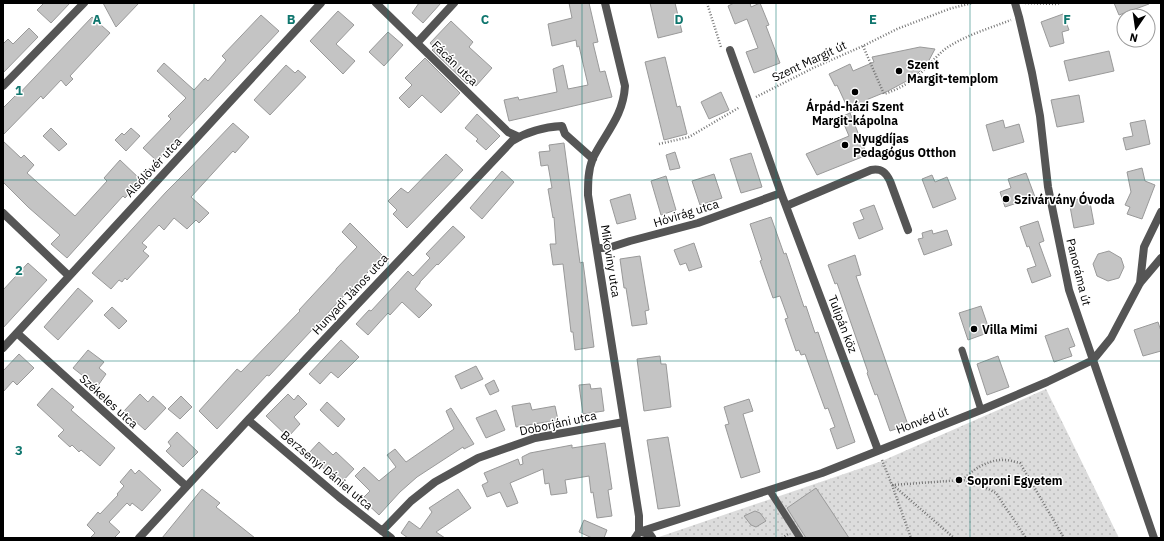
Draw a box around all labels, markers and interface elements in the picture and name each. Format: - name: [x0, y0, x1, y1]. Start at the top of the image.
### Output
- north arrow: [1116, 8, 1156, 48]
- text: A: [93, 11, 102, 28]
- text: B: [287, 11, 296, 28]
- text: C: [481, 11, 490, 28]
- text: D: [674, 11, 684, 28]
- text: E: [869, 11, 877, 28]
- text: F: [1063, 11, 1071, 28]
- text: N: [1128, 30, 1139, 45]
- street label: Fácán utca: [429, 37, 482, 89]
- street label: Szent Margit út: [769, 37, 849, 85]
- place label: Szent Margit-templom: [907, 57, 998, 86]
- marker: Szent Margit-templom: [894, 66, 904, 76]
- text: 1: [15, 82, 23, 99]
- marker: Árpád-házi Szent Margit-kápolna: [850, 87, 860, 97]
- place label: Árpád-házi Szent Margit-kápolna: [806, 98, 904, 128]
- place label: Nyugdíjas Pedagógus Otthon: [853, 131, 956, 160]
- street label: Alsólövér utca: [121, 133, 185, 200]
- marker: Nyugdíjas Pedagógus Otthon: [840, 140, 850, 150]
- place label: Szivárvány Óvoda: [1014, 191, 1115, 207]
- marker: Szivárvány Óvoda: [1001, 194, 1011, 204]
- street label: Hóvirág utca: [652, 196, 721, 230]
- street label: Mikoviny utca: [598, 224, 624, 299]
- street label: Panoráma út: [1063, 237, 1095, 307]
- street label: Hunyadi János utca: [309, 250, 392, 338]
- text: 2: [15, 262, 23, 279]
- street label: Tulipán köz: [825, 293, 861, 355]
- place label: Villa Mimi: [982, 322, 1038, 337]
- marker: Villa Mimi: [969, 324, 979, 334]
- street label: Székeles utca: [77, 371, 142, 432]
- street label: Honvéd út: [894, 403, 950, 437]
- street label: Doborjáni utca: [518, 407, 598, 438]
- street label: Berzsenyi Dániel utca: [278, 427, 377, 513]
- text: 3: [15, 442, 23, 459]
- place label: Soproni Egyetem: [967, 473, 1063, 488]
- marker: Soproni Egyetem: [954, 475, 964, 485]

